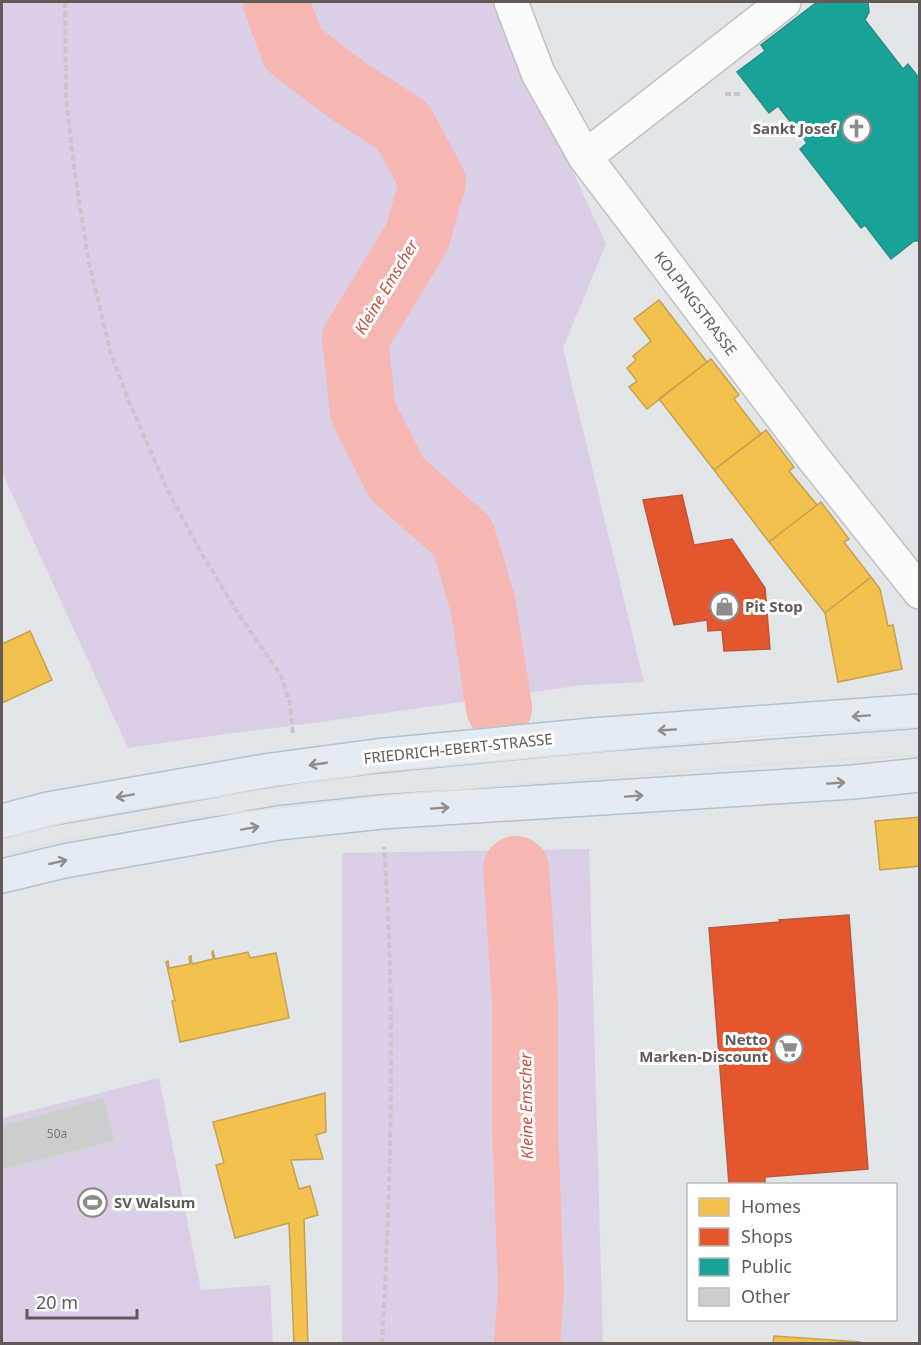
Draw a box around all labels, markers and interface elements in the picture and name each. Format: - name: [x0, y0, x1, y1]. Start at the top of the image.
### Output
- church icon: Sankt Josef: [841, 112, 873, 144]
- place label: Sankt Josef: [753, 118, 837, 138]
- water label: Kleine Emscher: [349, 235, 423, 338]
- street label: KOLPINGSTRASSE: [650, 247, 742, 359]
- shop icon: Pit Stop: [708, 590, 740, 622]
- place label: Pit Stop: [745, 596, 803, 616]
- one-way arrow: [852, 710, 872, 721]
- one-way arrow: [657, 724, 677, 735]
- street label: FRIEDRICH-EBERT-STRASSE: [362, 728, 554, 768]
- one-way arrow: [308, 759, 328, 770]
- one-way arrow: [825, 777, 845, 788]
- one-way arrow: [624, 790, 644, 801]
- one-way arrow: [116, 791, 136, 802]
- one-way arrow: [429, 803, 449, 814]
- one-way arrow: [240, 822, 260, 833]
- one-way arrow: [49, 856, 68, 868]
- place label: Netto Marken-Discount: [639, 1029, 768, 1066]
- supermarket icon: Netto Marken-Discount: [773, 1032, 805, 1064]
- water label: Kleine Emscher: [514, 1052, 538, 1160]
- house number: 50a: [47, 1125, 67, 1142]
- legend: [687, 1183, 897, 1321]
- sports icon: SV Walsum: [77, 1186, 109, 1218]
- place label: SV Walsum: [114, 1192, 195, 1212]
- text: Homes: [741, 1194, 801, 1218]
- text: Shops: [741, 1224, 793, 1248]
- text: Public: [741, 1254, 792, 1278]
- scale bar: [27, 1282, 136, 1320]
- text: Other: [741, 1284, 791, 1308]
- text: 20 m: [36, 1290, 78, 1314]

